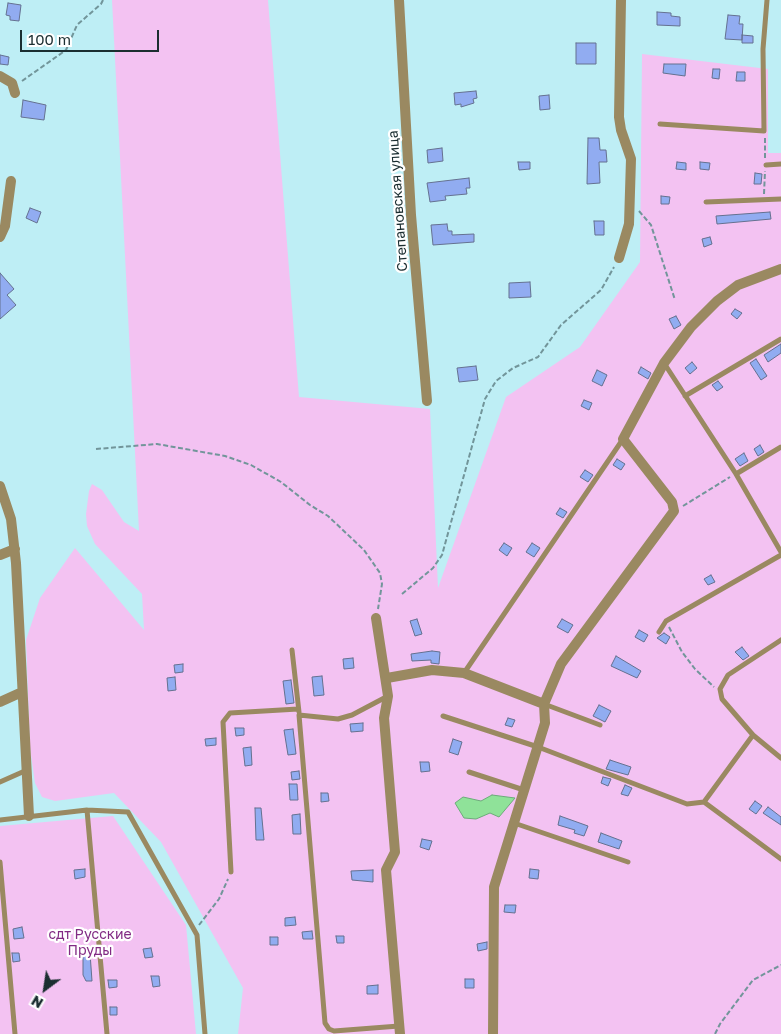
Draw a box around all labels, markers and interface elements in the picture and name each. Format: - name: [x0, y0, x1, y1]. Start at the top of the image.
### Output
- scale bar: [22, 20, 161, 52]
- text: 100 m: [28, 30, 71, 48]
- street label: Степановская улица: [385, 130, 411, 272]
- park label: сдт Русские Пруды: [48, 927, 132, 960]
- north arrow: [20, 964, 70, 1014]
- text: N: [28, 992, 46, 1012]

